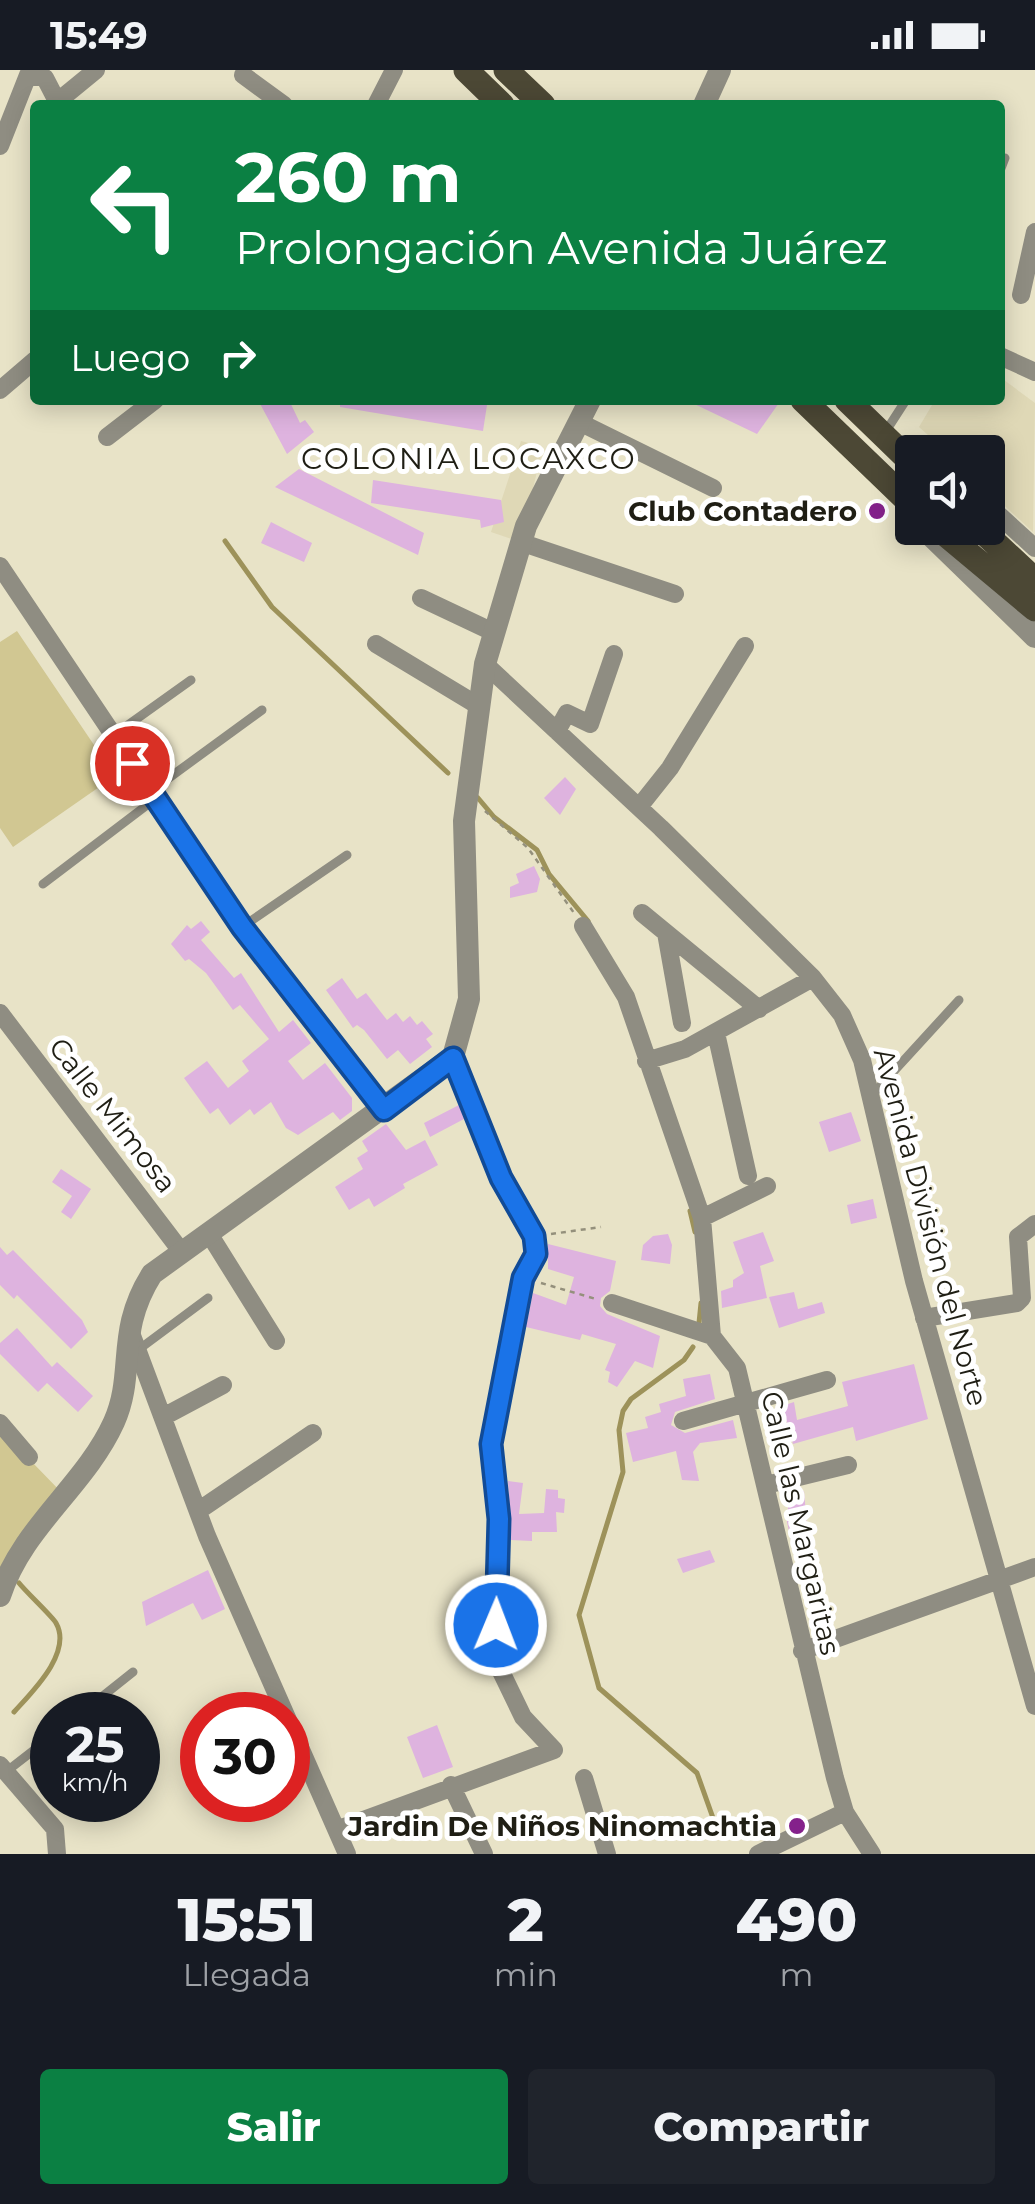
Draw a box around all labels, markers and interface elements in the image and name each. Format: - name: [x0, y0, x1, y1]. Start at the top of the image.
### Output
- text: 15:49: [50, 12, 148, 59]
- text: 260 m: [235, 134, 462, 220]
- icon: left: [70, 140, 200, 270]
- text: Prolongación Avenida Juárez: [235, 220, 888, 275]
- icon: right: [210, 330, 265, 385]
- text: Luego: [70, 334, 190, 381]
- map controls: [895, 435, 1005, 545]
- button: sound: [895, 435, 1005, 545]
- district label: COLONIA LOCAXCO: [301, 440, 637, 477]
- place label: Club Contadero: [628, 494, 857, 528]
- marker: Club Contadero: [866, 500, 888, 522]
- pin: [90, 721, 175, 806]
- icon: arrive: [105, 736, 160, 791]
- street label: Calle Mimosa: [42, 1031, 184, 1199]
- street label: Avenida División del Norte: [867, 1044, 995, 1410]
- street label: Calle las Margaritas: [754, 1388, 848, 1658]
- position arrow: [444, 1573, 548, 1677]
- speed limit sign: 30: [180, 1692, 310, 1822]
- text: 25: [65, 1714, 125, 1775]
- text: km/h: [62, 1767, 128, 1797]
- place label: Jardin De Niños Ninomachtia: [347, 1809, 777, 1843]
- marker: Jardin De Niños Ninomachtia: [786, 1815, 808, 1837]
- text: 15:51: [178, 1883, 316, 1956]
- text: 2: [508, 1883, 544, 1956]
- text: 490: [735, 1883, 857, 1956]
- text: Llegada: [183, 1955, 311, 1994]
- text: min: [494, 1955, 558, 1994]
- text: m: [779, 1955, 813, 1994]
- button: Salir: [40, 2069, 508, 2184]
- button: Compartir: [528, 2069, 995, 2184]

